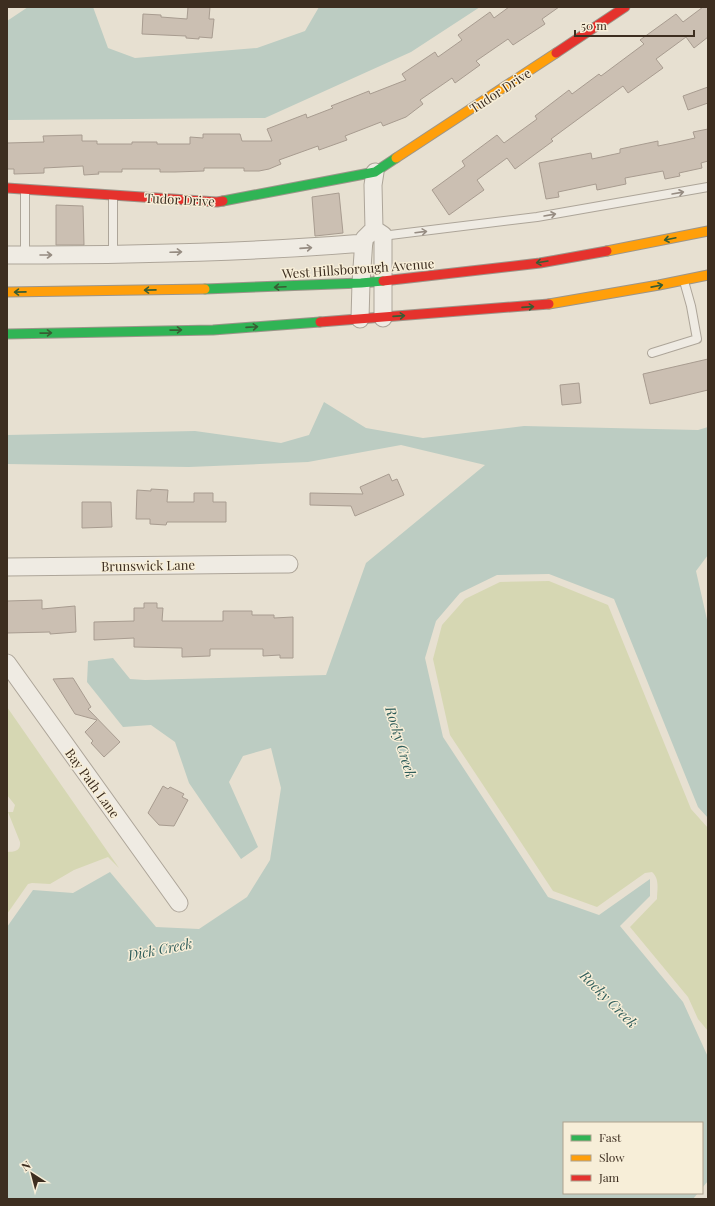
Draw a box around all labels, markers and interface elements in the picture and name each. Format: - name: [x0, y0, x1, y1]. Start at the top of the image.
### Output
- scale bar: [575, 12, 694, 38]
- text: 50 m: [581, 17, 607, 33]
- street label: Tudor Drive: [466, 64, 534, 116]
- one-way arrow: [671, 188, 684, 196]
- street label: Tudor Drive: [145, 189, 216, 209]
- one-way arrow: [543, 211, 556, 219]
- one-way arrow: [414, 228, 427, 235]
- one-way arrow: [664, 236, 677, 244]
- one-way arrow: [299, 244, 312, 251]
- one-way arrow: [169, 249, 182, 256]
- one-way arrow: [39, 251, 52, 259]
- street label: West Hillsborough Avenue: [280, 254, 435, 282]
- one-way arrow: [536, 258, 549, 266]
- one-way arrow: [650, 282, 663, 290]
- one-way arrow: [274, 283, 287, 291]
- one-way arrow: [144, 286, 157, 294]
- one-way arrow: [14, 288, 27, 296]
- one-way arrow: [521, 303, 534, 310]
- one-way arrow: [392, 313, 405, 320]
- one-way arrow: [245, 323, 258, 330]
- one-way arrow: [169, 326, 182, 334]
- one-way arrow: [39, 329, 52, 337]
- street label: Brunswick Lane: [101, 556, 195, 574]
- water label: Rocky Creek: [381, 703, 421, 780]
- street label: Bay Path Lane: [62, 745, 124, 821]
- water label: Dick Creek: [125, 933, 194, 965]
- water label: Rocky Creek: [575, 965, 642, 1032]
- legend: [563, 1122, 703, 1194]
- text: Fast: [599, 1129, 622, 1145]
- text: Slow: [599, 1149, 625, 1165]
- north arrow: [12, 1154, 52, 1194]
- text: N: [18, 1157, 33, 1174]
- text: Jam: [598, 1169, 620, 1185]

